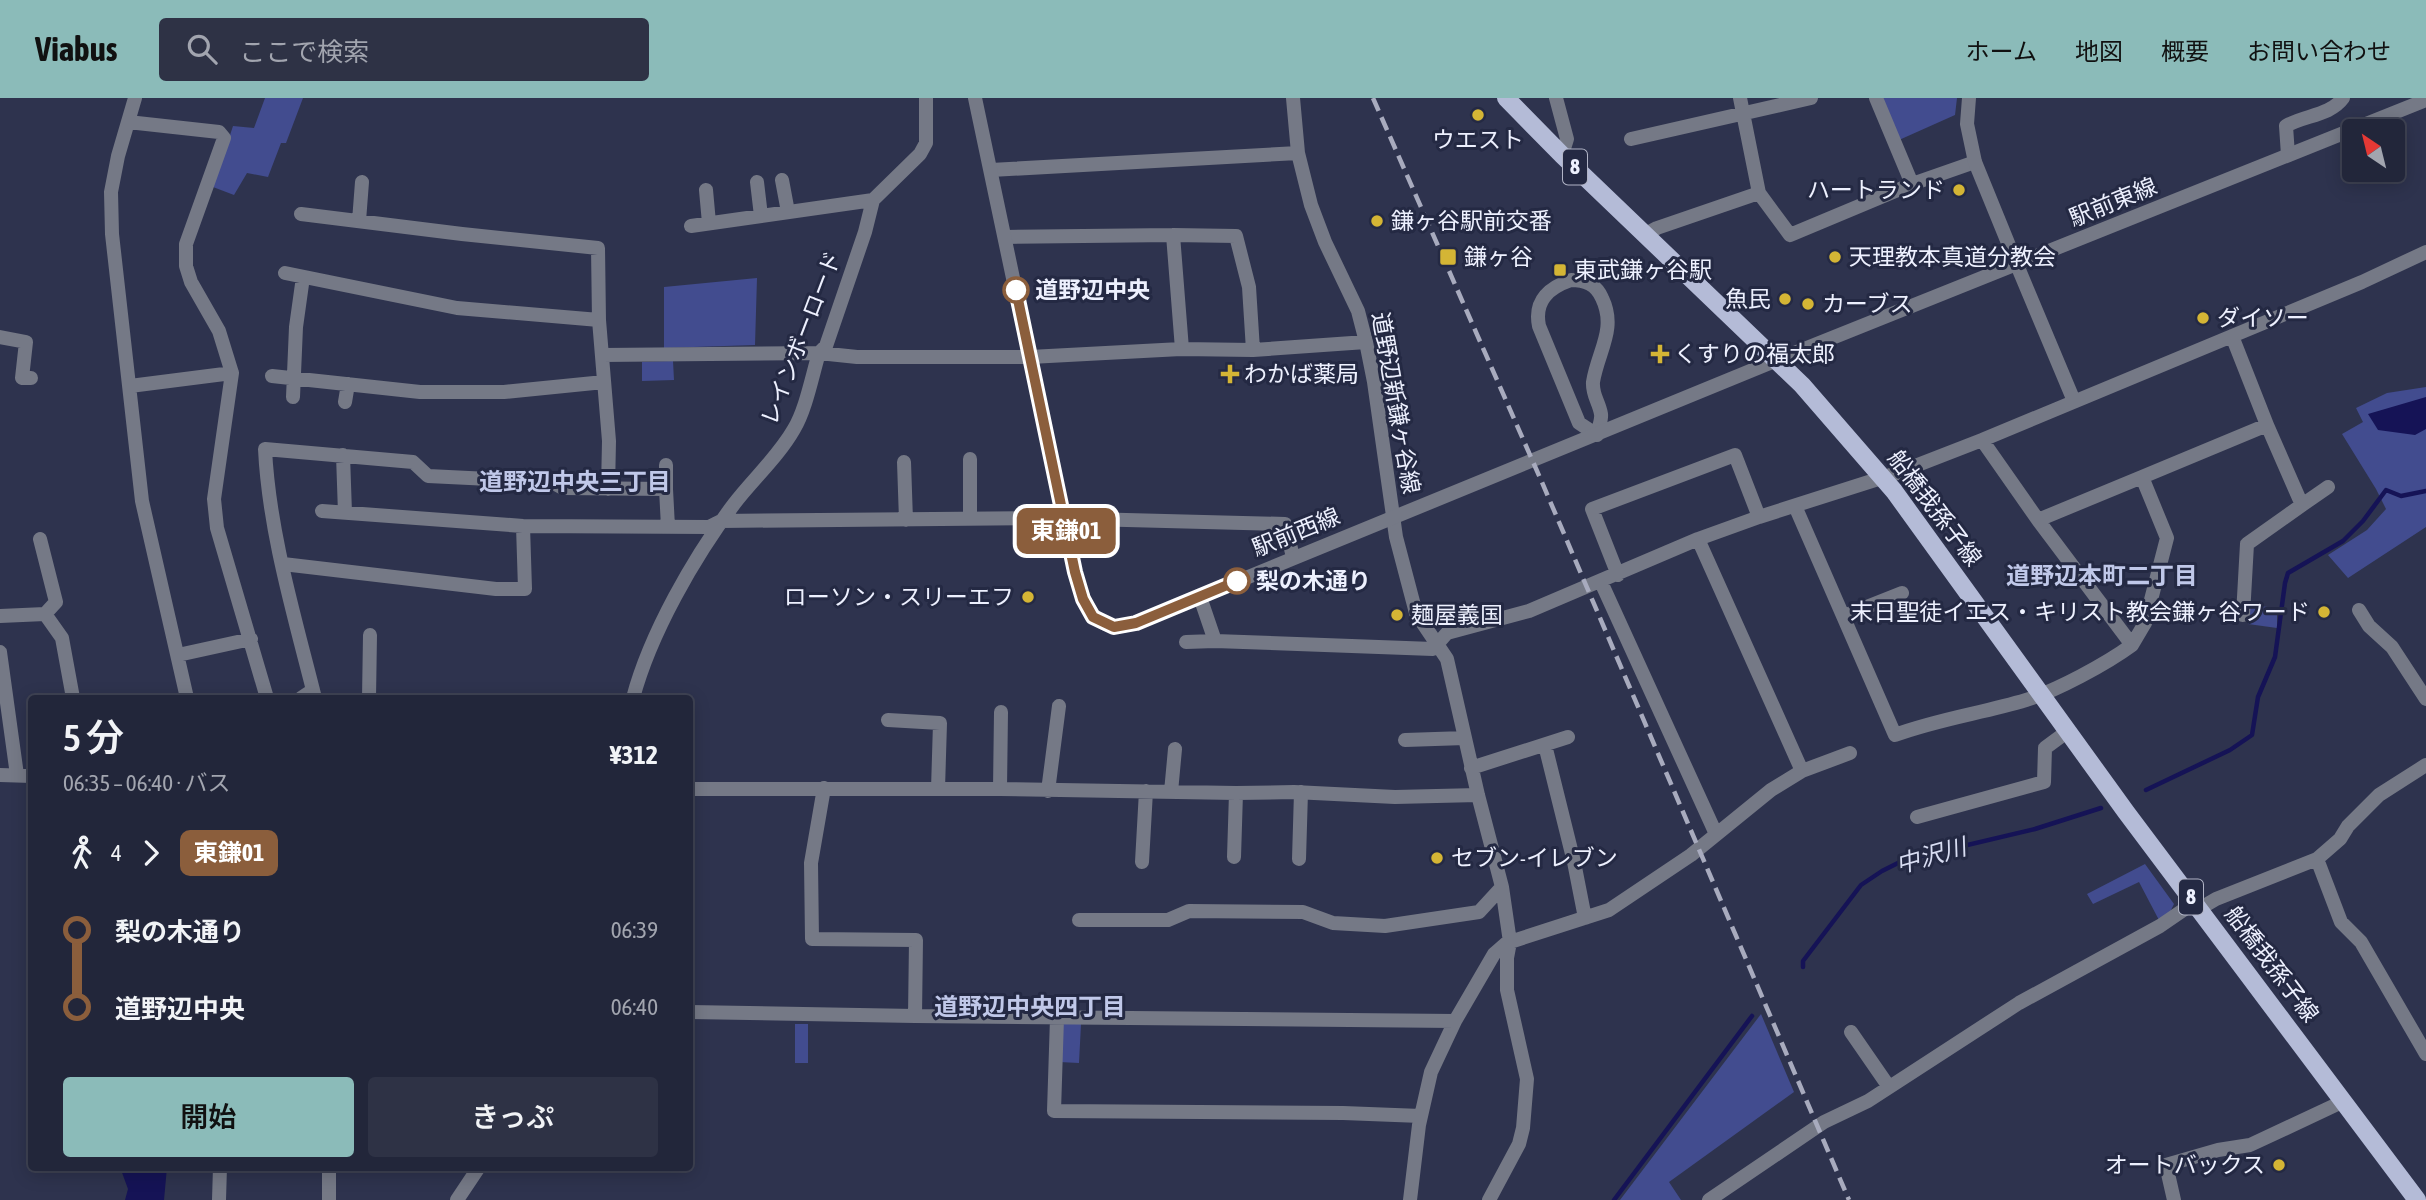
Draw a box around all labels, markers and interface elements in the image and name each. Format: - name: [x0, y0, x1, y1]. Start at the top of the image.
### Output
- search box: [159, 18, 649, 81]
- text: Viabus: [35, 30, 117, 68]
- icon: search: [183, 30, 221, 68]
- text: ここで検索: [239, 37, 369, 67]
- text: ホーム: [1966, 38, 2037, 65]
- text: 地図: [2075, 38, 2123, 65]
- text: 概要: [2161, 38, 2209, 65]
- text: お問い合わせ: [2247, 38, 2391, 65]
- marker: ウエスト: [1470, 107, 1486, 123]
- north arrow: [2342, 119, 2404, 182]
- map controls: [2342, 119, 2405, 182]
- place label: ウエスト: [1432, 127, 1524, 153]
- road number: 8: [1563, 150, 1587, 184]
- street label: 駅前東線: [2065, 173, 2161, 231]
- place label: ハートランド: [1807, 177, 1945, 203]
- marker: ハートランド: [1951, 182, 1967, 198]
- place label: 鎌ヶ谷駅前交番: [1391, 208, 1552, 234]
- marker: 鎌ヶ谷駅前交番: [1369, 213, 1385, 229]
- place label: 鎌ヶ谷: [1464, 244, 1533, 270]
- place label: 天理教本真道分教会: [1849, 244, 2056, 270]
- street label: レインボーロード: [756, 247, 846, 429]
- marker: 鎌ヶ谷: [1438, 247, 1458, 267]
- marker: 天理教本真道分教会: [1827, 249, 1843, 265]
- place label: 東武鎌ヶ谷駅: [1574, 257, 1712, 283]
- marker: 東武鎌ヶ谷駅: [1552, 262, 1568, 278]
- marker: 道野辺中央: [1003, 277, 1029, 303]
- place label: 道野辺中央: [1035, 277, 1150, 303]
- place label: 魚民: [1725, 286, 1771, 312]
- marker: 魚民: [1777, 291, 1793, 307]
- place label: カーブス: [1822, 291, 1913, 317]
- marker: カーブス: [1800, 296, 1816, 312]
- place label: ダイソー: [2217, 305, 2309, 331]
- street label: 道野辺新鎌ヶ谷線: [1367, 310, 1425, 496]
- marker: ダイソー: [2195, 310, 2211, 326]
- place label: くすりの福太郎: [1674, 341, 1835, 367]
- marker: くすりの福太郎: [1652, 346, 1668, 362]
- place label: わかば薬局: [1244, 361, 1359, 387]
- marker: わかば薬局: [1222, 366, 1238, 382]
- street label: 船橋我孫子線: [1883, 445, 1987, 571]
- district label: 道野辺中央三丁目: [479, 468, 671, 495]
- street label: 駅前西線: [1248, 503, 1344, 561]
- line badge: 東鎌01: [1017, 508, 1115, 554]
- text: 東鎌01: [1031, 517, 1101, 544]
- district label: 道野辺本町二丁目: [2006, 562, 2198, 589]
- marker: 梨の木通り: [1224, 568, 1250, 594]
- place label: 梨の木通り: [1256, 568, 1371, 594]
- place label: ローソン・スリーエフ: [784, 584, 1014, 610]
- marker: ローソン・スリーエフ: [1020, 589, 1036, 605]
- place label: 末日聖徒イエス・キリスト教会鎌ヶ谷ワード: [1850, 599, 2310, 625]
- place label: 麺屋義国: [1411, 602, 1503, 628]
- marker: 末日聖徒イエス・キリスト教会鎌ヶ谷ワード: [2316, 604, 2332, 620]
- marker: 麺屋義国: [1389, 607, 1405, 623]
- text: 5 分: [63, 716, 124, 759]
- text: ¥312: [610, 740, 658, 770]
- text: 06:35 – 06:40 · バス: [63, 770, 230, 796]
- water label: 中沢川: [1893, 832, 1972, 878]
- icon: walk: [63, 834, 101, 872]
- icon: forward: [132, 834, 170, 872]
- text: 東鎌01: [194, 839, 264, 866]
- text: 4: [111, 840, 122, 866]
- place label: セブン-イレブン: [1451, 845, 1618, 871]
- marker: セブン-イレブン: [1429, 850, 1445, 866]
- road number: 8: [2179, 880, 2203, 914]
- street label: 船橋我孫子線: [2220, 901, 2324, 1027]
- text: 梨の木通り: [115, 917, 245, 947]
- text: 06:39: [611, 917, 658, 943]
- district label: 道野辺中央四丁目: [934, 993, 1126, 1020]
- text: 道野辺中央: [115, 994, 245, 1024]
- text: 06:40: [611, 994, 658, 1020]
- button: 開始: [63, 1077, 354, 1157]
- button: きっぷ: [368, 1077, 658, 1157]
- place label: オートバックス: [2105, 1152, 2265, 1178]
- marker: オートバックス: [2271, 1157, 2287, 1173]

